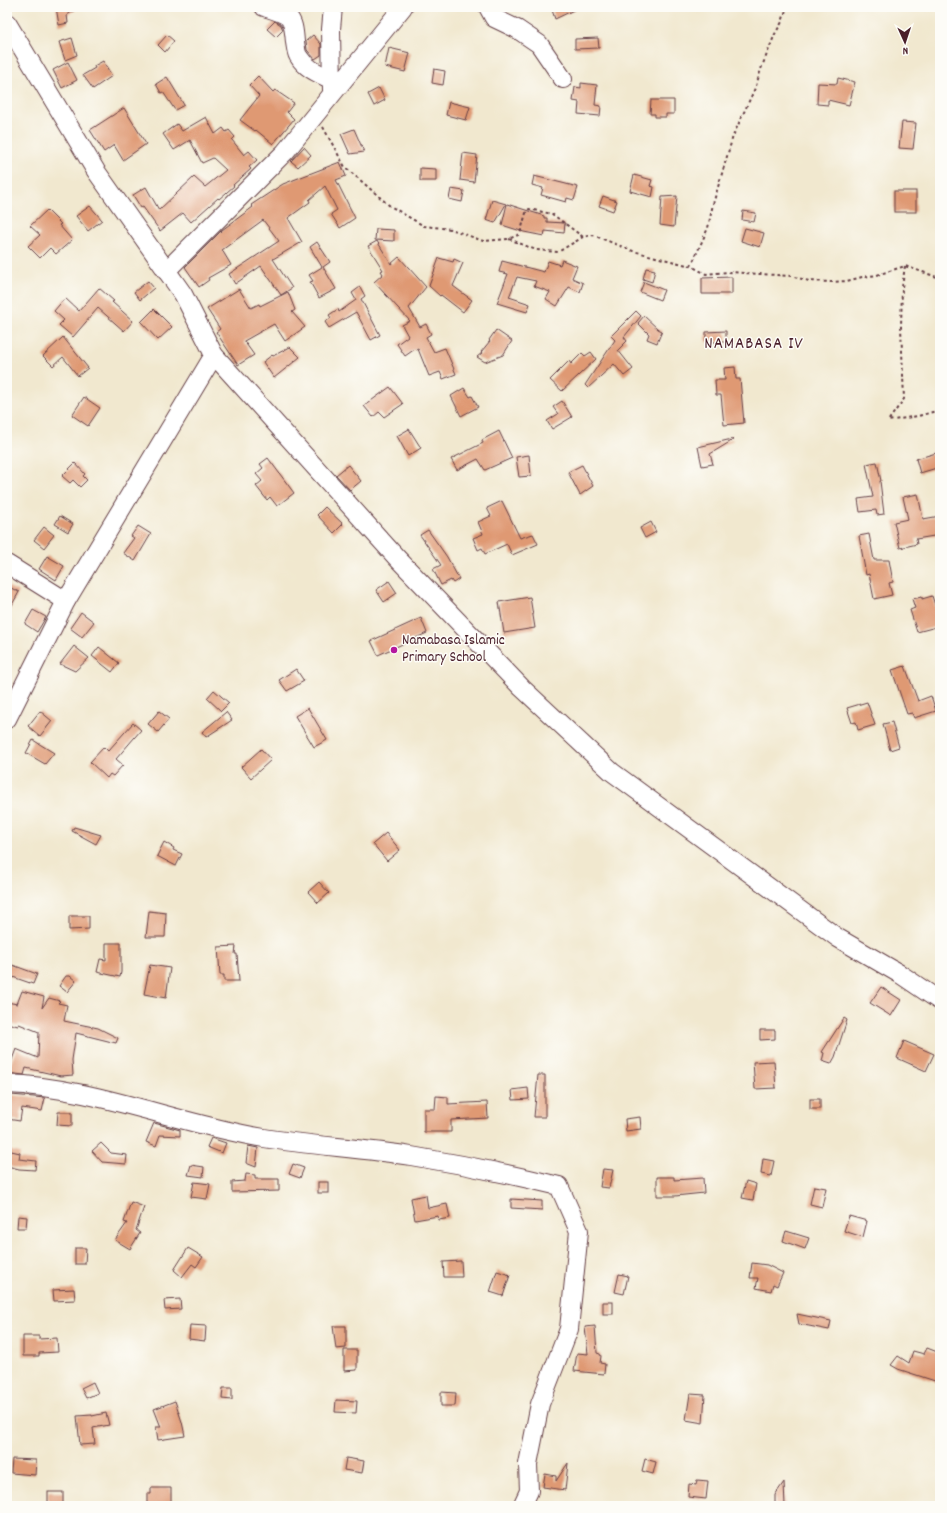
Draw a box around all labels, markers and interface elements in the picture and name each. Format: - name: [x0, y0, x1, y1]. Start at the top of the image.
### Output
- north arrow: [885, 22, 925, 62]
- text: N: [902, 42, 909, 58]
- district label: NAMABASA IV: [704, 333, 804, 357]
- place label: Namabasa Islamic Primary School: [402, 630, 505, 669]
- marker: Namabasa Islamic Primary School: [389, 645, 399, 655]

